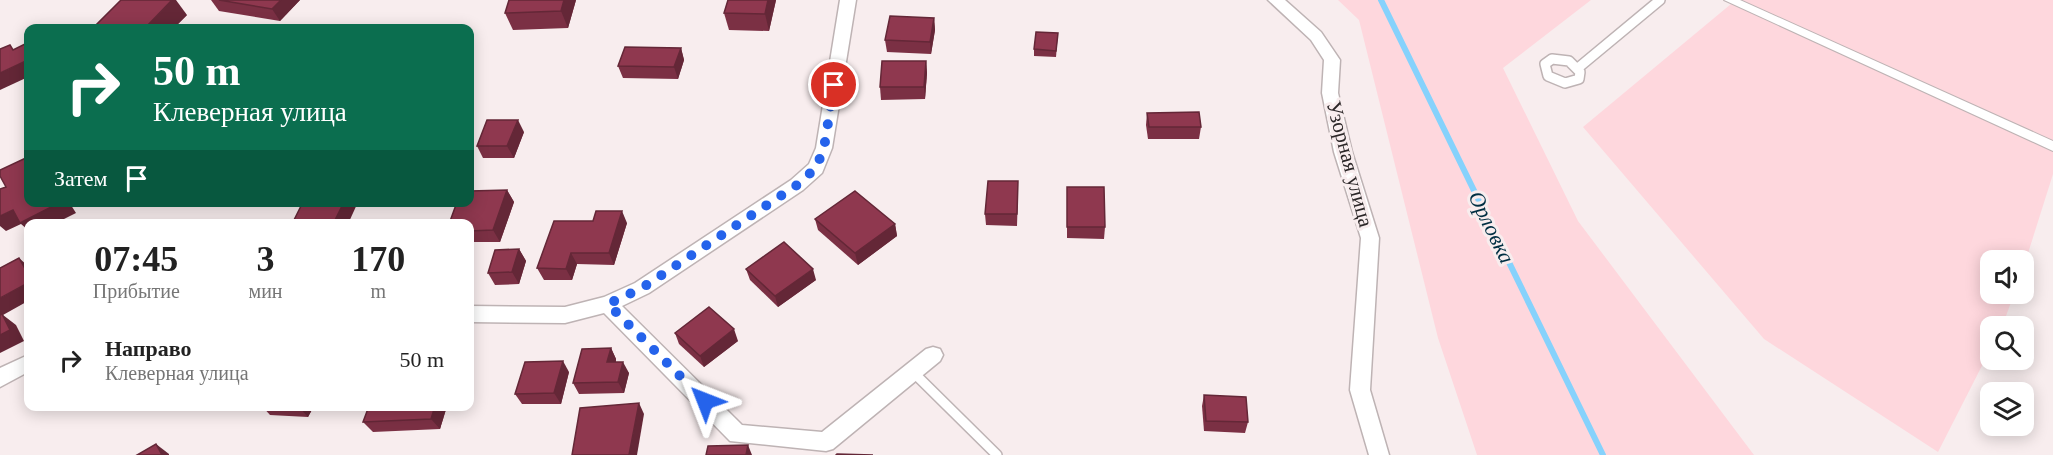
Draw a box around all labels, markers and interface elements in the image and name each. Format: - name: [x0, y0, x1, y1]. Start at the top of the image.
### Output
- icon: right: [54, 48, 132, 126]
- text: 50 m: [153, 48, 241, 94]
- pin: [808, 59, 859, 110]
- icon: arrive: [817, 68, 850, 101]
- text: Клеверная улица: [153, 97, 347, 127]
- street label: Узорная улица: [1322, 98, 1379, 230]
- icon: arrive: [120, 162, 153, 195]
- text: Затем: [54, 166, 108, 191]
- water label: Орловка: [1463, 187, 1520, 267]
- text: 07:45: [94, 239, 178, 279]
- text: 3: [257, 239, 275, 279]
- text: 170: [351, 239, 405, 279]
- map controls: [1980, 250, 2034, 436]
- button: sound: [1980, 250, 2034, 304]
- text: Прибытие: [93, 280, 180, 302]
- text: мин: [249, 280, 283, 302]
- text: m: [370, 280, 386, 302]
- button: search: [1980, 316, 2034, 370]
- text: Направо: [105, 336, 191, 361]
- icon: right: [54, 344, 87, 377]
- text: 50 m: [399, 347, 444, 372]
- text: Клеверная улица: [105, 362, 249, 384]
- position arrow: [673, 369, 737, 433]
- button: layers: [1980, 382, 2034, 436]

